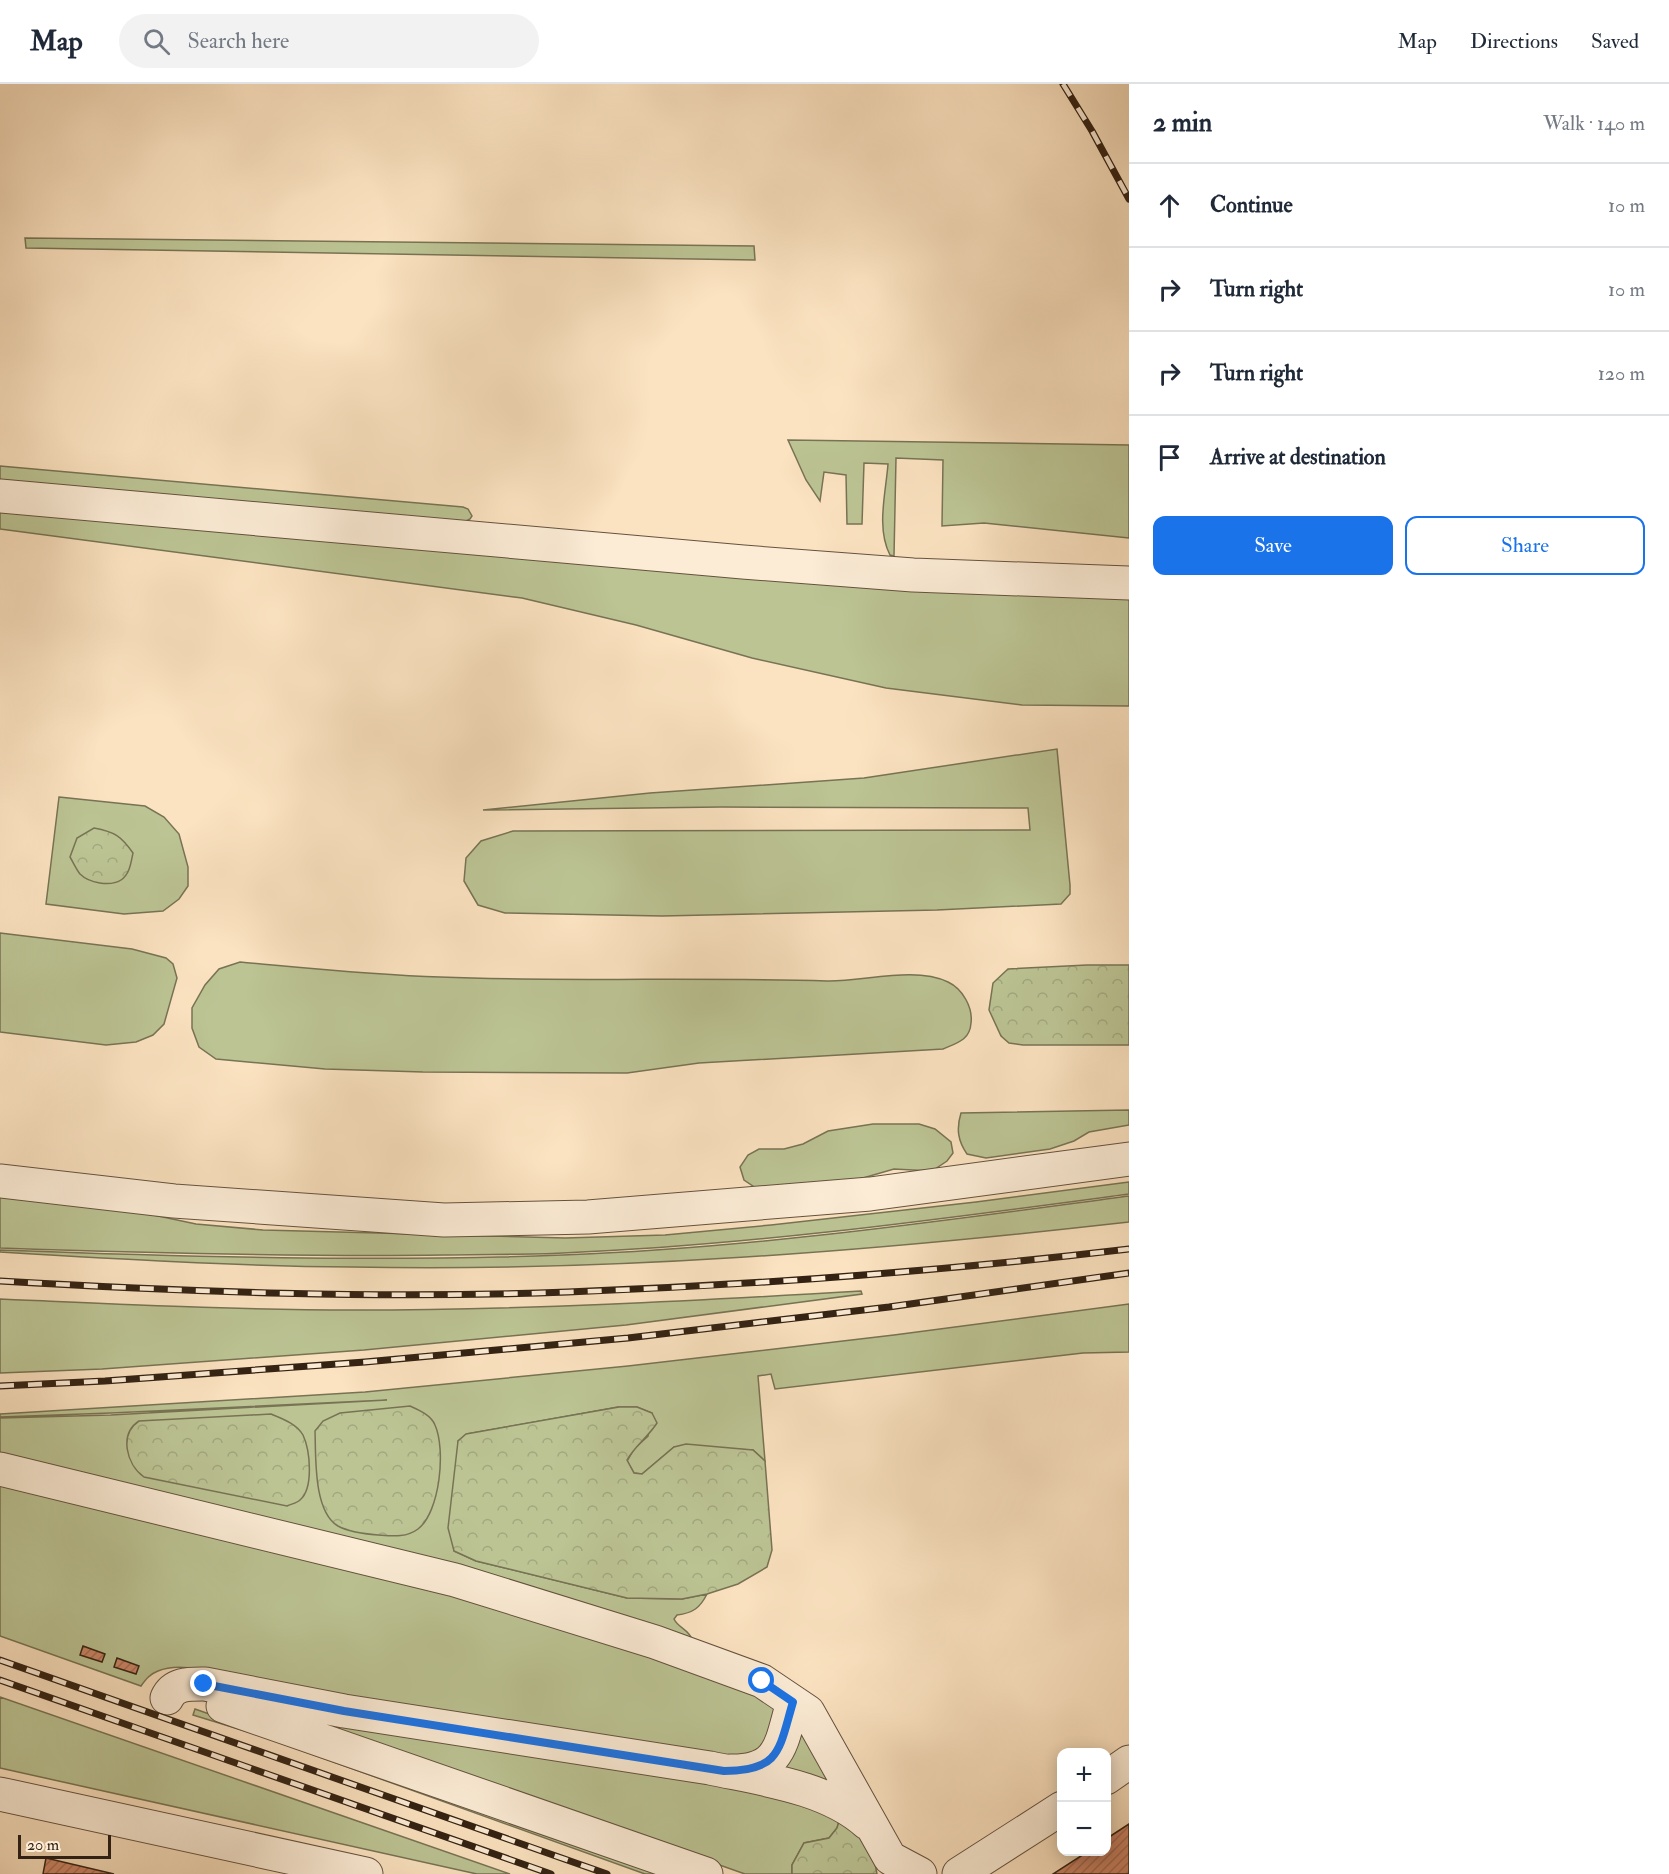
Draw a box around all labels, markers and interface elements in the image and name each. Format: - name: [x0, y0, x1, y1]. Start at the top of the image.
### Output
- search box: [119, 14, 539, 68]
- text: Map: [30, 24, 83, 59]
- icon: search: [140, 25, 173, 58]
- text: Search here: [188, 27, 289, 55]
- text: Map: [1397, 28, 1437, 55]
- text: Directions: [1470, 28, 1558, 55]
- text: Saved: [1591, 28, 1639, 55]
- text: 2 min: [1153, 107, 1212, 139]
- text: Walk · 140 m: [1543, 111, 1645, 136]
- icon: ahead: [1153, 189, 1186, 222]
- text: Continue: [1210, 191, 1293, 219]
- text: 10 m: [1608, 193, 1645, 218]
- icon: right: [1153, 273, 1186, 306]
- text: Turn right: [1210, 275, 1303, 303]
- text: 10 m: [1608, 277, 1645, 302]
- icon: right: [1153, 357, 1186, 390]
- text: Turn right: [1210, 359, 1303, 387]
- text: 120 m: [1598, 361, 1645, 386]
- icon: arrive: [1153, 441, 1186, 474]
- text: Arrive at destination: [1210, 443, 1386, 471]
- button: Save: [1153, 516, 1393, 575]
- button: Share: [1405, 516, 1645, 575]
- route start: [748, 1667, 774, 1693]
- route end: [190, 1670, 216, 1696]
- map controls: [1057, 1748, 1111, 1856]
- button: +: [1057, 1748, 1111, 1802]
- button: −: [1057, 1802, 1111, 1856]
- scale bar: [18, 1832, 111, 1860]
- text: 20 m: [27, 1835, 59, 1855]

